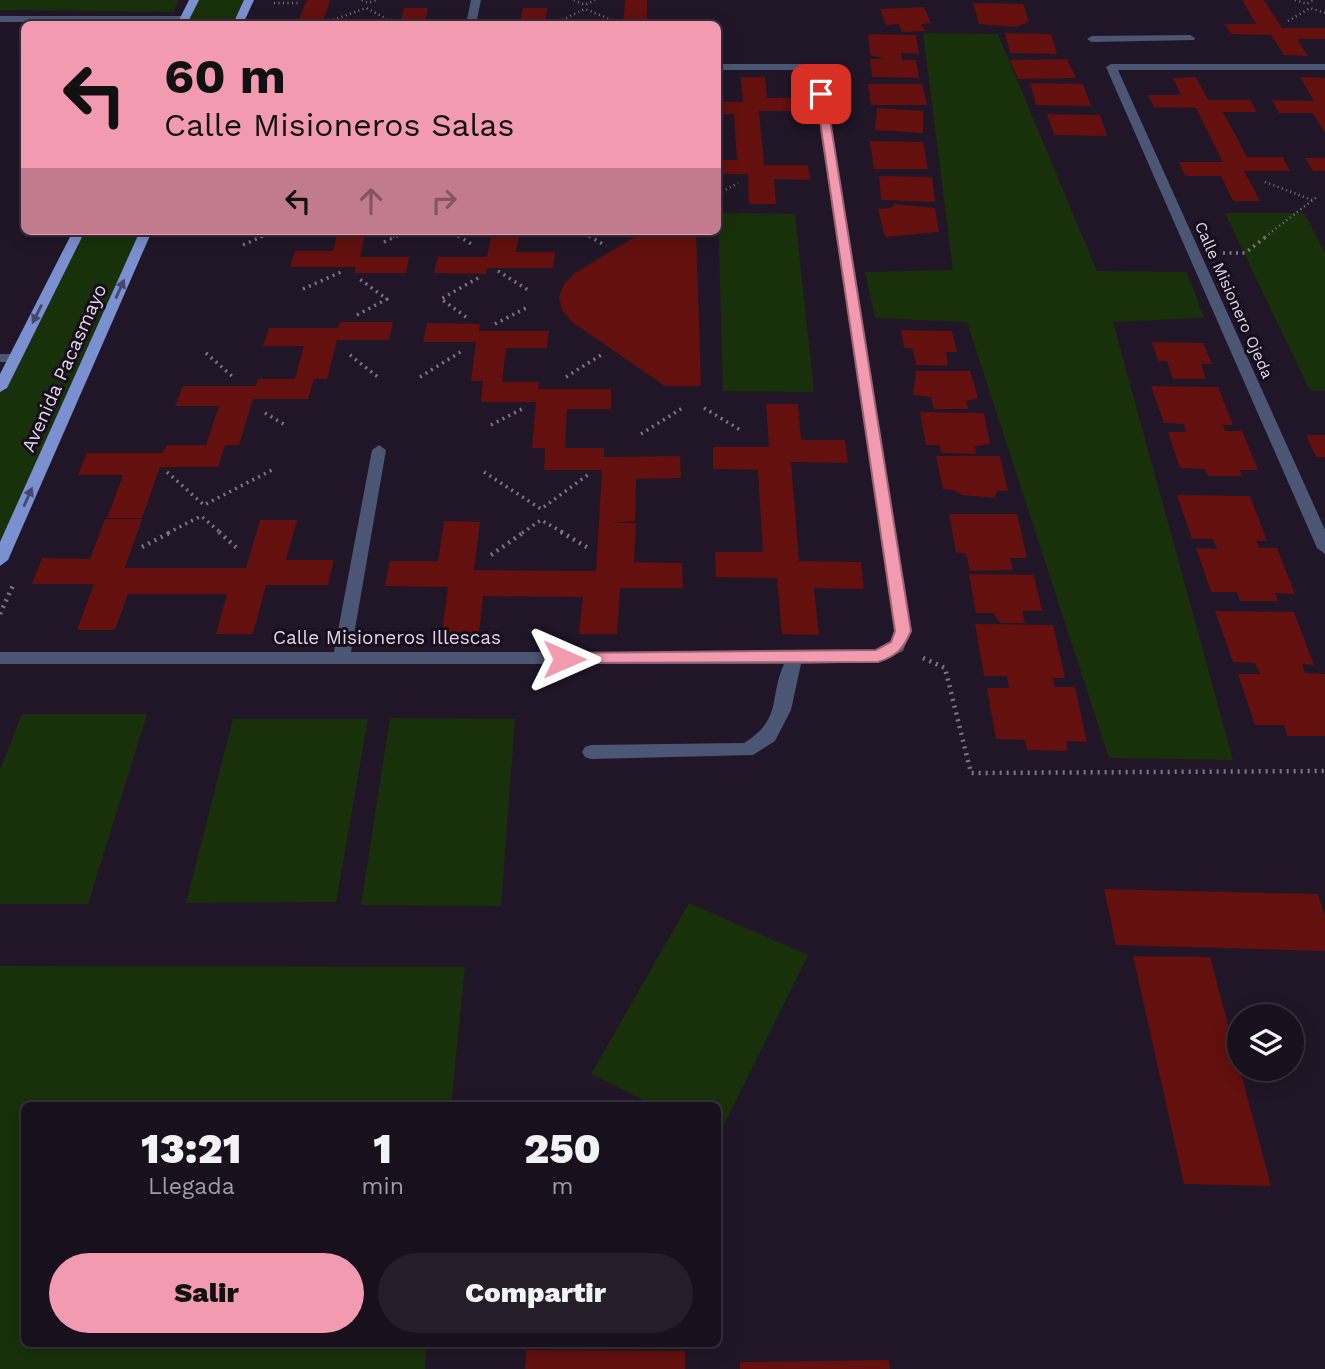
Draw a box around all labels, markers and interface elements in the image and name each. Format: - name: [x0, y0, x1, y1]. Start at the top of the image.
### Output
- text: 60 m: [164, 47, 286, 105]
- icon: left: [49, 49, 140, 140]
- pin: [791, 64, 851, 124]
- icon: arrive: [802, 75, 840, 113]
- text: Calle Misioneros Salas: [164, 106, 514, 144]
- icon: left: [279, 182, 317, 220]
- icon: ahead: [352, 182, 390, 220]
- icon: right: [425, 182, 463, 220]
- street label: Calle Misionero Ojeda: [1191, 219, 1277, 381]
- one-way arrow: [114, 279, 126, 299]
- street label: Avenida Pacasmayo: [17, 280, 111, 456]
- one-way arrow: [32, 304, 43, 324]
- one-way arrow: [23, 487, 34, 508]
- position arrow: [527, 622, 601, 696]
- street label: Calle Misioneros Illescas: [273, 626, 501, 649]
- map controls: [1227, 1004, 1304, 1081]
- button: layers: [1227, 1004, 1304, 1081]
- text: 13:21: [141, 1124, 242, 1173]
- text: 1: [373, 1124, 392, 1173]
- text: 250: [524, 1124, 601, 1173]
- text: Llegada: [148, 1173, 235, 1200]
- text: min: [362, 1173, 404, 1200]
- text: m: [551, 1173, 573, 1200]
- button: Salir: [49, 1253, 364, 1333]
- button: Compartir: [378, 1253, 693, 1333]

